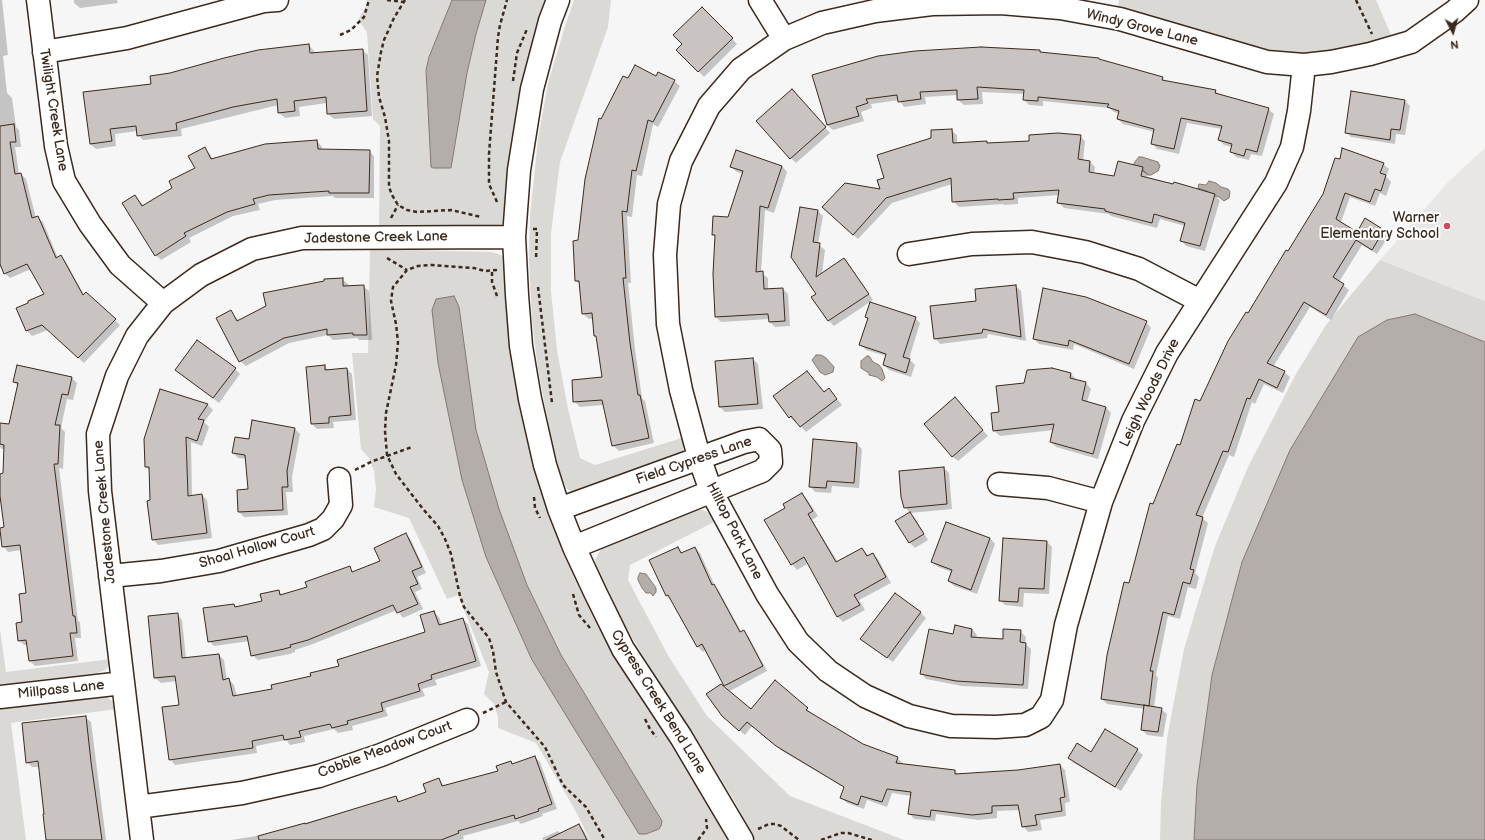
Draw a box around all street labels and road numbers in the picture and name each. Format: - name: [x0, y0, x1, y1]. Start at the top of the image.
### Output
- street label: Windy Grove Lane: [1084, 6, 1200, 50]
- street label: Twilight Creek Lane: [35, 48, 71, 172]
- street label: Jadestone Creek Lane: [304, 228, 448, 248]
- street label: Leigh Woods Drive: [1117, 336, 1183, 450]
- street label: Field Cypress Lane: [634, 433, 754, 489]
- street label: Jadestone Creek Lane: [90, 440, 120, 584]
- street label: Hilltop Park Lane: [702, 479, 766, 583]
- street label: Shoal Hollow Court: [197, 523, 317, 573]
- street label: Cypress Creek Bend Lane: [607, 627, 709, 777]
- street label: Millpass Lane: [17, 677, 105, 703]
- street label: Cobble Meadow Court: [316, 718, 454, 782]

